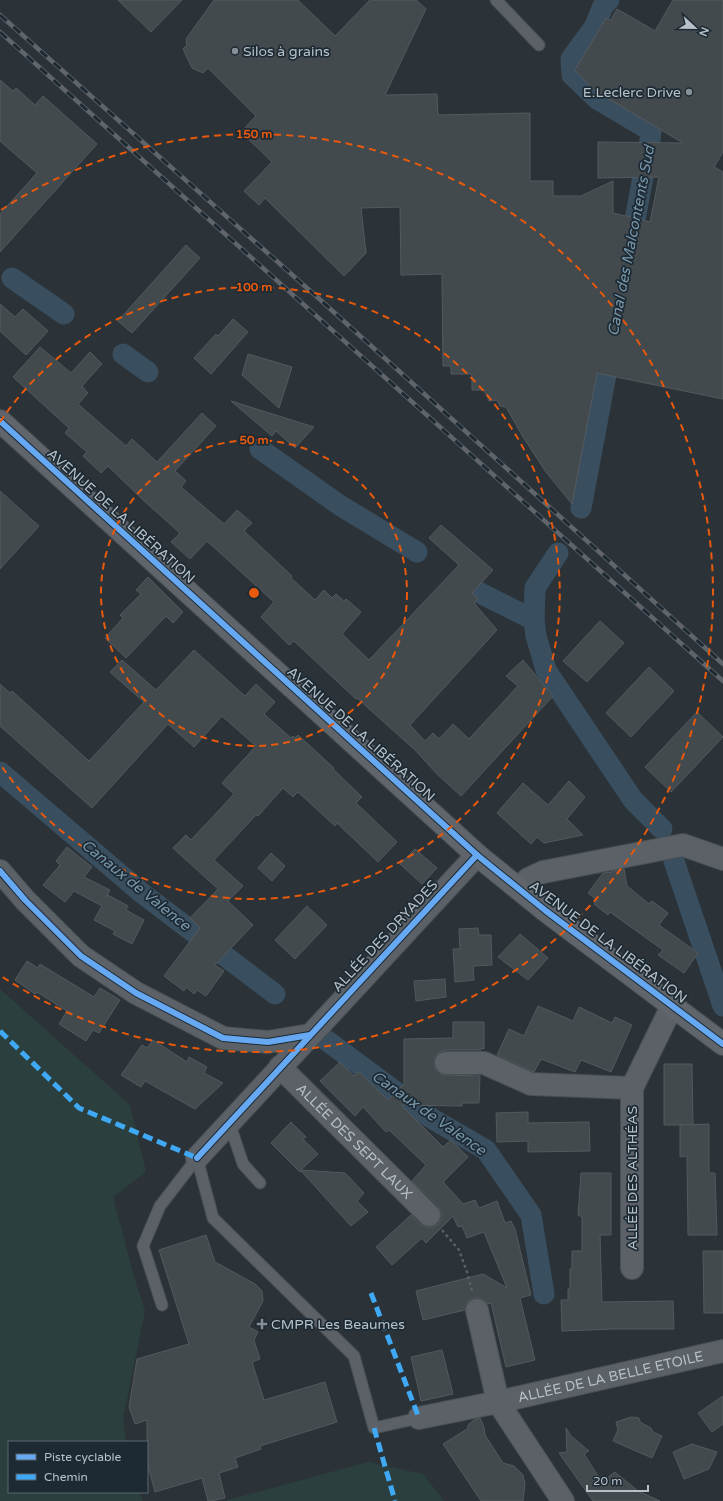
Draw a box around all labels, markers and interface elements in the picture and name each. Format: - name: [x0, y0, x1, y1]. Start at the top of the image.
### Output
- north arrow: [675, 8, 715, 48]
- text: N: [696, 25, 711, 38]
- place label: Silos à grains: [243, 43, 330, 60]
- marker: Silos à grains: [230, 46, 240, 56]
- place label: E.Leclerc Drive: [583, 84, 681, 101]
- marker: E.Leclerc Drive: [684, 87, 694, 97]
- text: 150 m: [236, 127, 272, 141]
- water label: Canal des Malcontents Sud: [604, 143, 659, 338]
- text: 100 m: [236, 280, 272, 294]
- text: 50 m: [239, 433, 269, 447]
- street label: AVENUE DE LA LIBÉRATION: [44, 445, 198, 587]
- centre of rings: [247, 586, 261, 600]
- street label: AVENUE DE LA LIBÉRATION: [284, 663, 438, 805]
- water label: Canaux de Valence: [78, 836, 195, 935]
- street label: ALLÉE DES DRYADES: [329, 876, 442, 996]
- street label: AVENUE DE LA LIBÉRATION: [526, 877, 690, 1007]
- water label: Canaux de Valence: [369, 1067, 491, 1160]
- street label: ALLÉE DES SEPT LAUX: [293, 1080, 416, 1202]
- street label: ALLÉE DES ALTHÉAS: [624, 1105, 641, 1250]
- place label: CMPR Les Beaumes: [271, 1316, 405, 1333]
- marker: CMPR Les Beaumes: [256, 1318, 268, 1330]
- street label: ALLÉE DE LA BELLE ETOILE: [516, 1347, 705, 1406]
- legend: [8, 1441, 148, 1493]
- text: Piste cyclable: [44, 1450, 122, 1464]
- scale bar: [587, 1467, 648, 1493]
- text: Chemin: [44, 1470, 88, 1484]
- text: 20 m: [593, 1474, 622, 1488]

